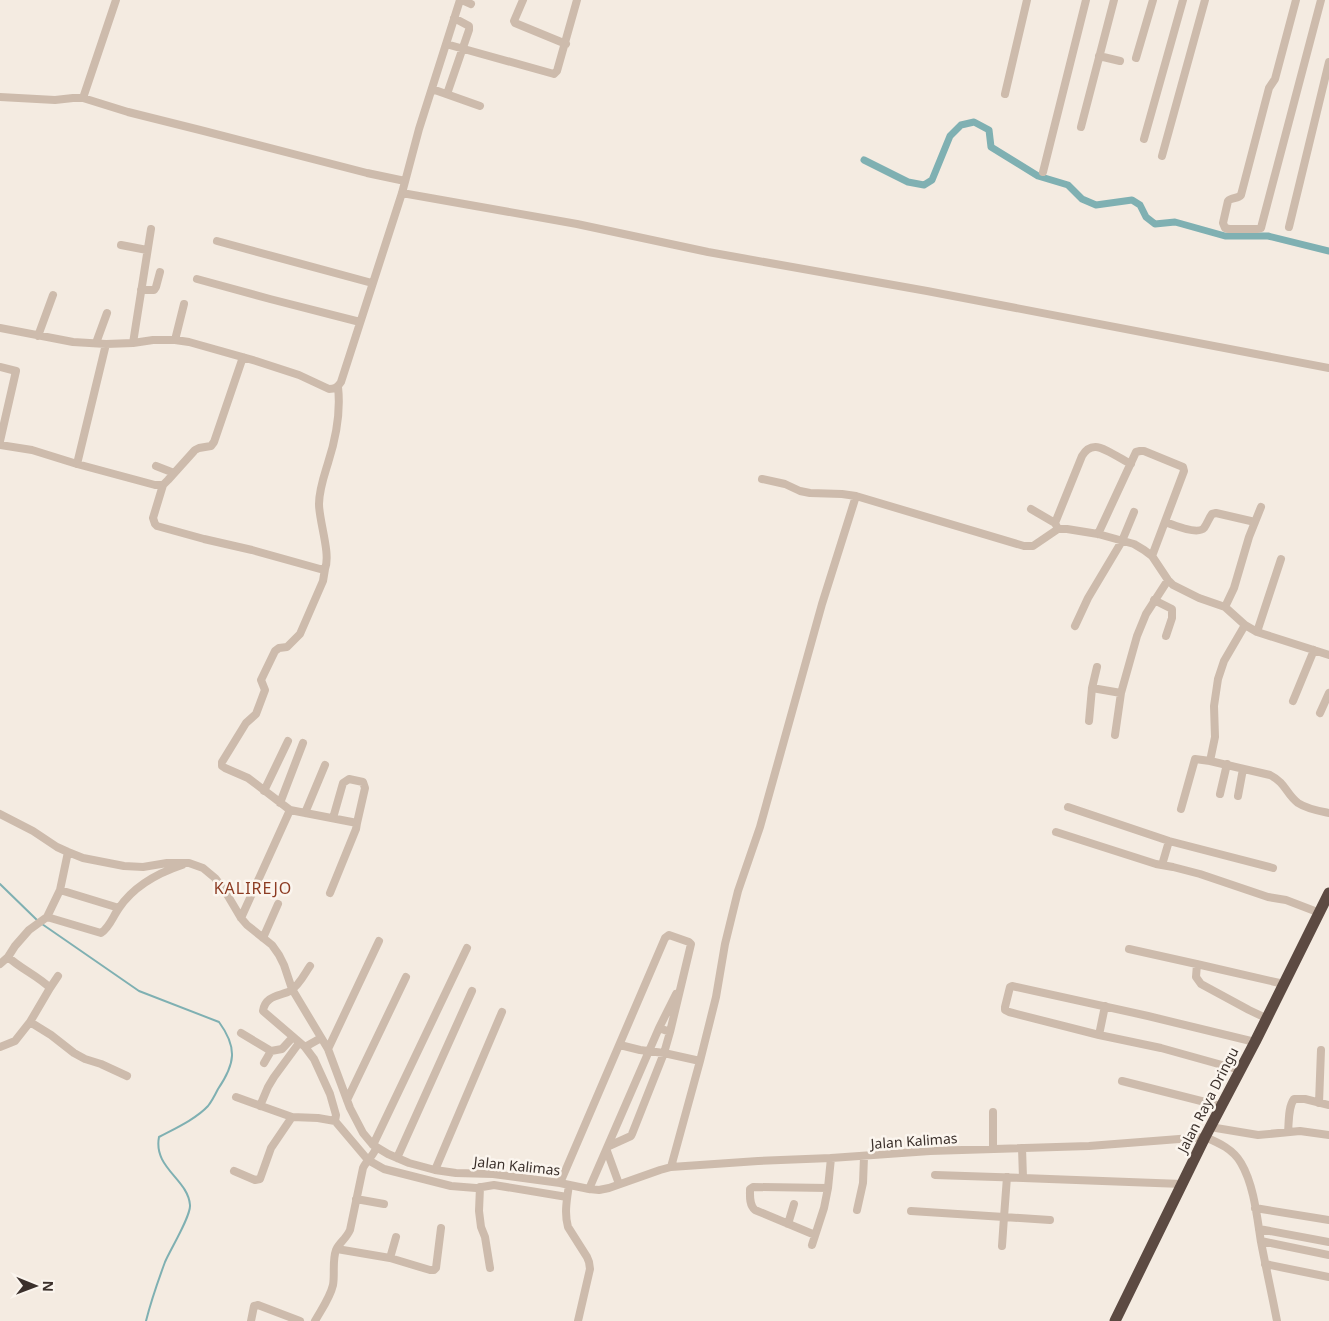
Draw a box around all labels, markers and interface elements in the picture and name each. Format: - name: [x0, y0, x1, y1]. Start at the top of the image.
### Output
- district label: KALIREJO: [214, 877, 292, 899]
- street label: Jalan Raya Dringu: [1172, 1044, 1242, 1158]
- street label: Jalan Kalimas: [868, 1128, 958, 1153]
- street label: Jalan Kalimas: [471, 1151, 562, 1180]
- north arrow: [10, 1261, 60, 1311]
- text: N: [39, 1280, 58, 1292]

